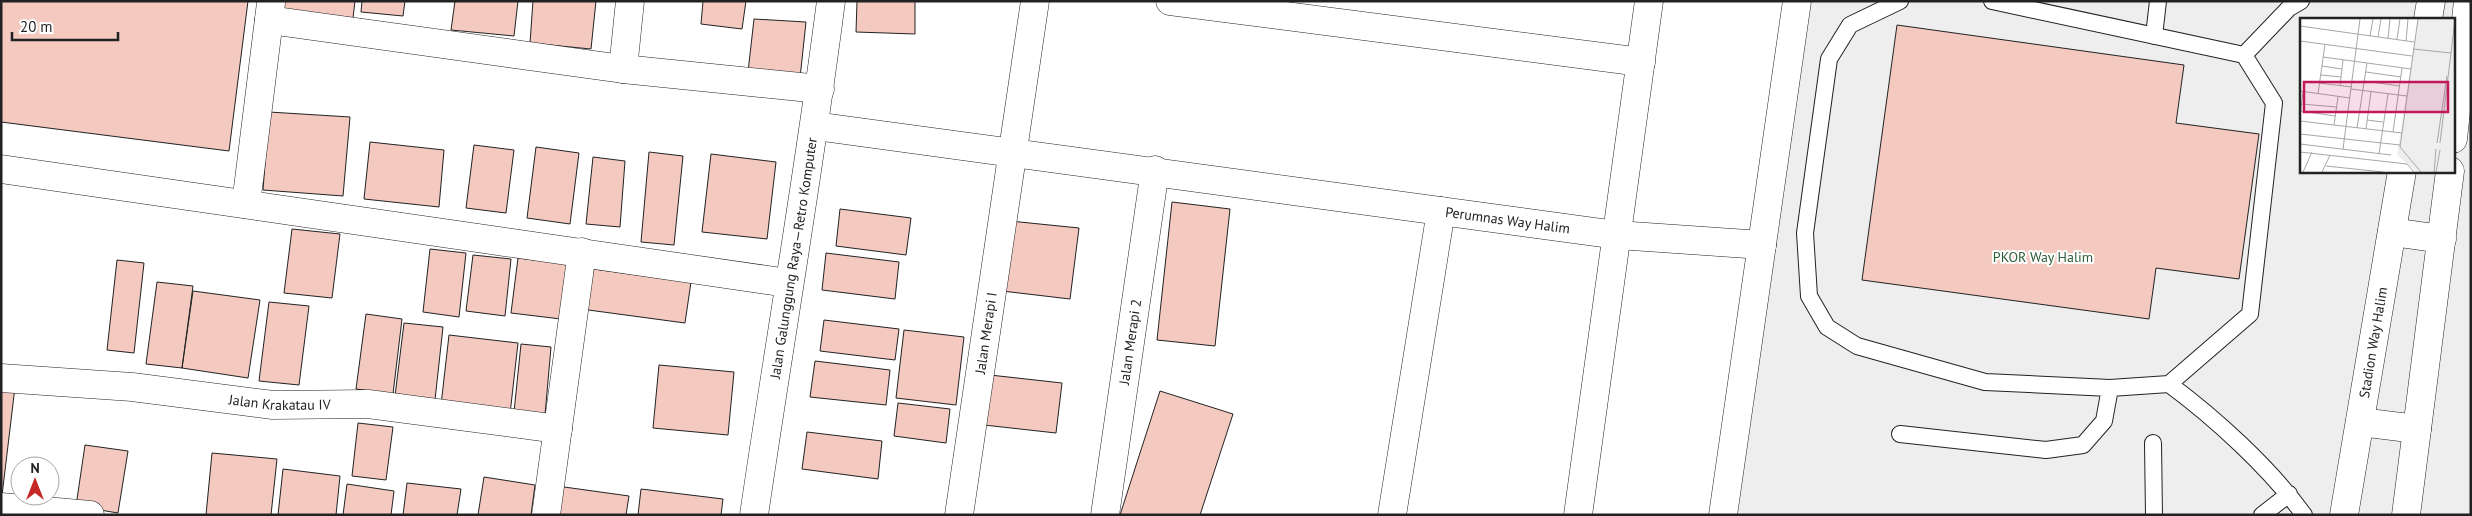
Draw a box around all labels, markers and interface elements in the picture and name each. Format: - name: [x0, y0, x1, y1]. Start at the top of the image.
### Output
- scale bar: [12, 10, 119, 42]
- text: 20 m: [20, 17, 53, 36]
- inset map: [2300, 18, 2454, 172]
- street label: Jalan Galunggung Raya—Retro Komputer: [766, 136, 821, 381]
- street label: Perumnas Way Halim: [1444, 203, 1571, 238]
- park label: PKOR Way Halim: [1993, 248, 2093, 266]
- street label: Stadion Way Halim: [2355, 285, 2391, 399]
- street label: Jalan Merapi I: [971, 291, 1001, 376]
- street label: Jalan Merapi 2: [1115, 298, 1145, 387]
- street label: Jalan Krakatau IV: [227, 390, 331, 414]
- north arrow: [10, 456, 60, 506]
- text: N: [30, 459, 40, 477]

